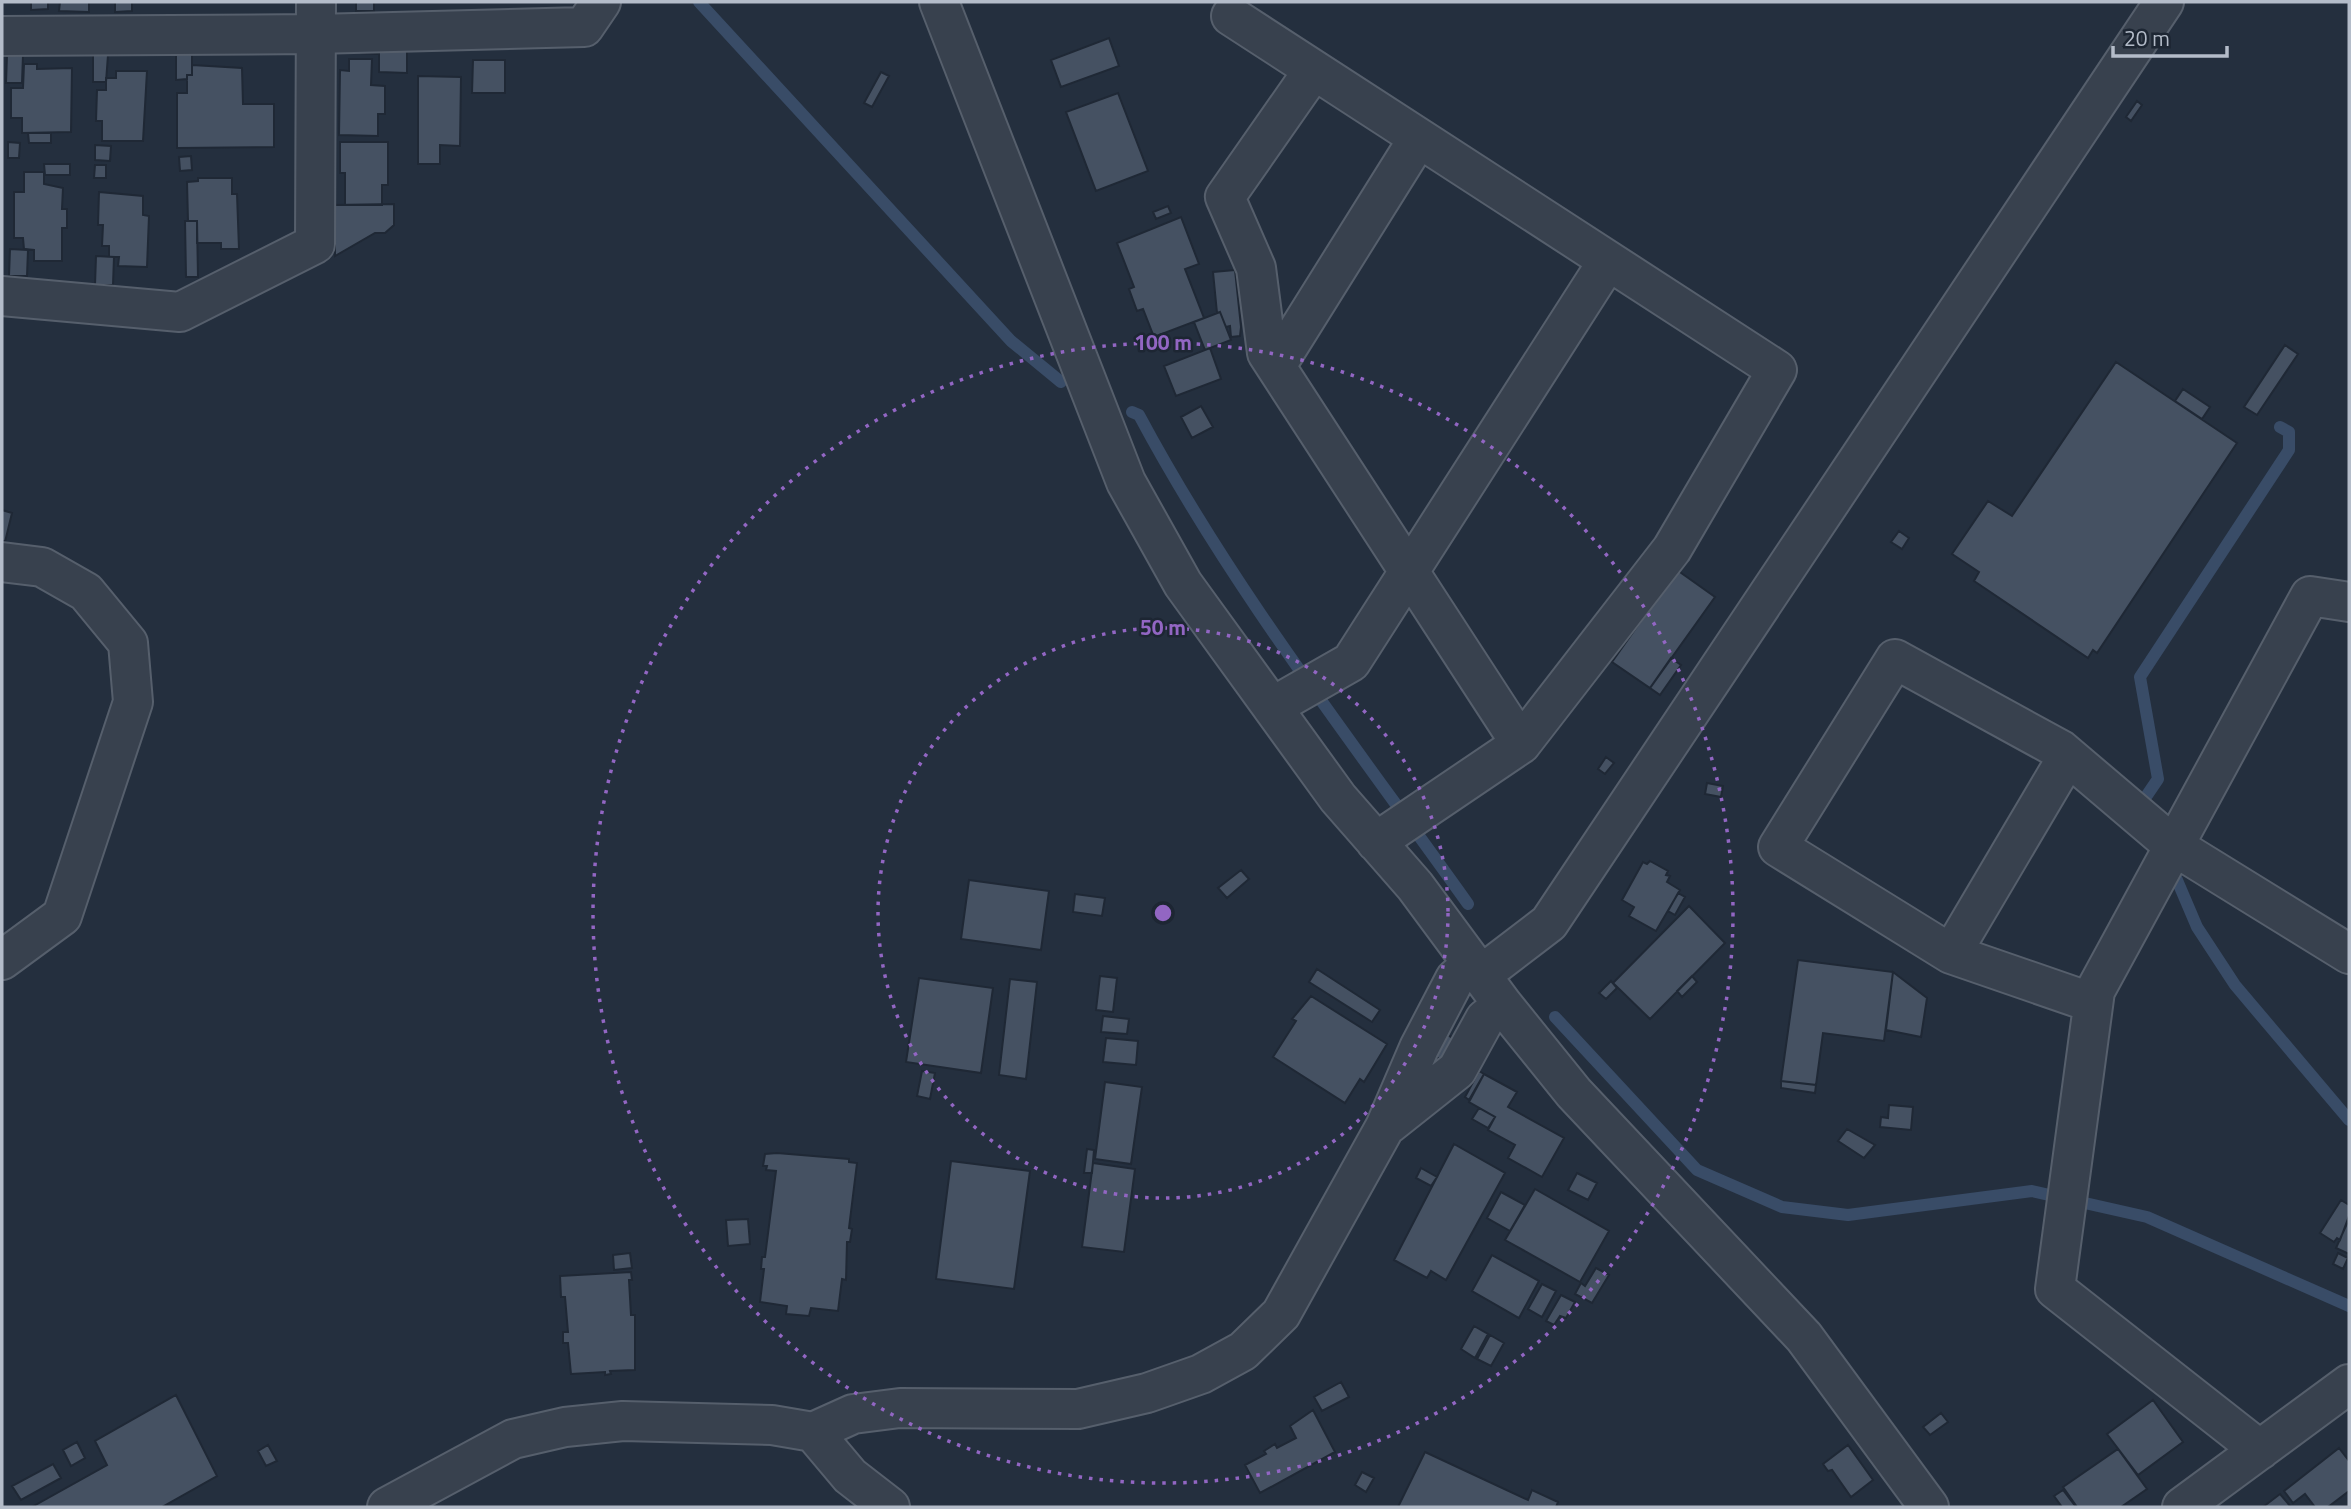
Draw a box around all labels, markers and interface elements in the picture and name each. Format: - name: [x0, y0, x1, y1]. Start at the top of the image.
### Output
- scale bar: [2113, 14, 2227, 58]
- text: 20 m: [2124, 22, 2170, 54]
- text: 100 m: [1134, 326, 1192, 358]
- text: 50 m: [1140, 611, 1186, 643]
- centre of rings: [1151, 901, 1175, 925]

